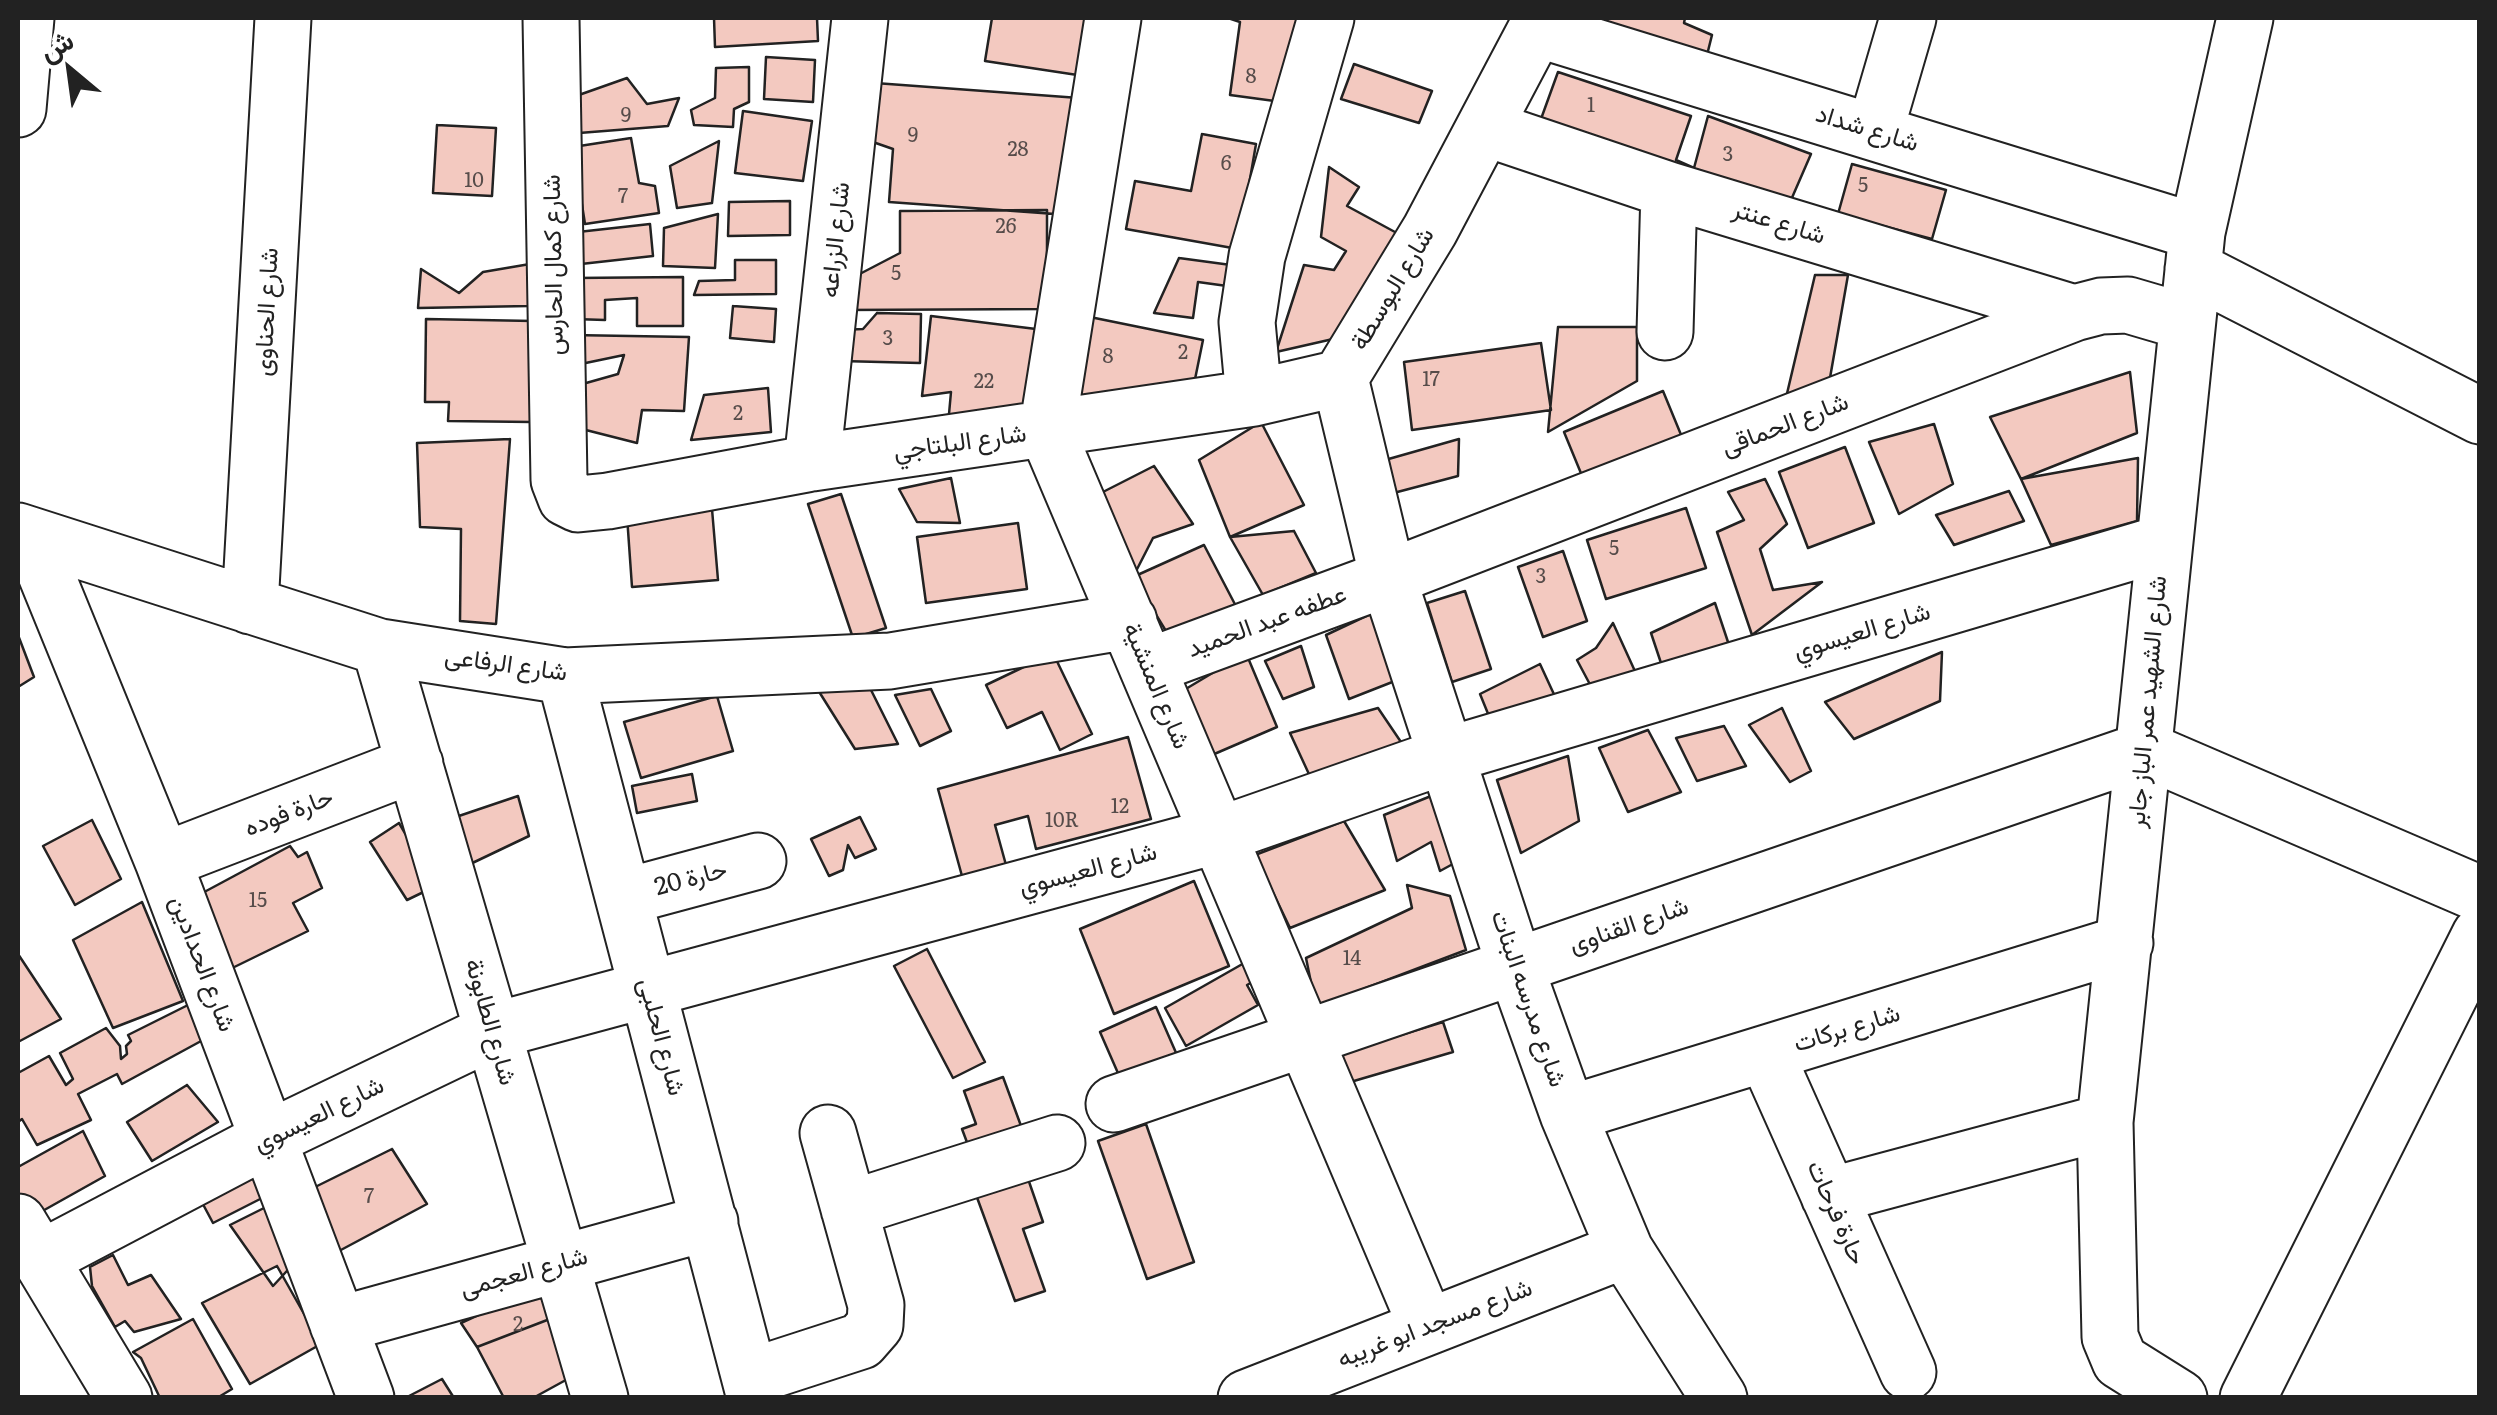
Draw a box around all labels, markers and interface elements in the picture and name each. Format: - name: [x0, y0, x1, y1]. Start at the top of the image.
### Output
- text: ش: [31, 17, 80, 70]
- north arrow: [20, 20, 120, 120]
- house number: 8: [1245, 65, 1257, 89]
- house number: 1: [1587, 94, 1595, 118]
- street label: شارع شداد: [1812, 99, 1922, 159]
- house number: 9: [621, 104, 631, 128]
- house number: 9: [908, 124, 918, 148]
- house number: 28: [1007, 138, 1029, 162]
- house number: 3: [1723, 143, 1733, 167]
- house number: 6: [1221, 152, 1231, 176]
- house number: 10: [464, 169, 484, 193]
- street label: شارع كمال الحارس: [537, 174, 571, 356]
- house number: 5: [1858, 174, 1868, 198]
- street label: شارع الزراعه: [815, 181, 857, 299]
- house number: 7: [618, 185, 628, 209]
- street label: شارع عنتر: [1729, 195, 1829, 251]
- house number: 26: [996, 215, 1016, 239]
- street label: شارع البوسطة: [1345, 222, 1441, 356]
- street label: شارع الحناوى: [249, 247, 285, 377]
- house number: 5: [891, 262, 901, 286]
- house number: 3: [883, 327, 893, 351]
- house number: 2: [1178, 341, 1188, 365]
- house number: 8: [1102, 345, 1114, 369]
- house number: 17: [1422, 368, 1440, 392]
- house number: 22: [974, 370, 994, 394]
- street label: شارع الحماقى: [1717, 387, 1853, 463]
- house number: 2: [733, 402, 743, 426]
- street label: شارع البلتاجي: [892, 419, 1028, 467]
- house number: 5: [1609, 537, 1619, 561]
- house number: 3: [1536, 565, 1546, 589]
- street label: شارع الشهيد عمر الباز جابر: [2122, 575, 2174, 829]
- street label: عطفه عبد الحميد: [1183, 579, 1351, 665]
- street label: شارع العيسوي: [1790, 597, 1934, 667]
- street label: شارع المنشية: [1116, 618, 1196, 754]
- street label: شارع الرفاعى: [443, 642, 569, 688]
- street label: حارة فوده: [240, 782, 338, 844]
- house number: 12: [1111, 795, 1129, 819]
- house number: 10R: [1045, 809, 1079, 833]
- street label: شارع العيسوي: [1016, 837, 1160, 903]
- street label: حارة 20: [652, 855, 730, 903]
- house number: 15: [249, 889, 267, 913]
- street label: شارع الحدادين: [162, 892, 242, 1036]
- street label: شارع القناوى: [1565, 892, 1693, 960]
- street label: شارع مدرسه البنات: [1484, 907, 1572, 1091]
- house number: 14: [1343, 947, 1361, 971]
- street label: شارع الطابونة: [458, 955, 522, 1089]
- street label: شارع الحلبى: [631, 975, 691, 1099]
- street label: شارع بركات: [1790, 999, 1904, 1059]
- street label: شارع العيسوي: [249, 1070, 389, 1160]
- street label: حارة فرحات: [1800, 1156, 1872, 1270]
- house number: 7: [364, 1185, 374, 1209]
- street label: شارع العجمى: [457, 1242, 591, 1304]
- street label: شارع مسجد ابو غريبه: [1333, 1273, 1537, 1375]
- house number: 2: [513, 1313, 523, 1337]

